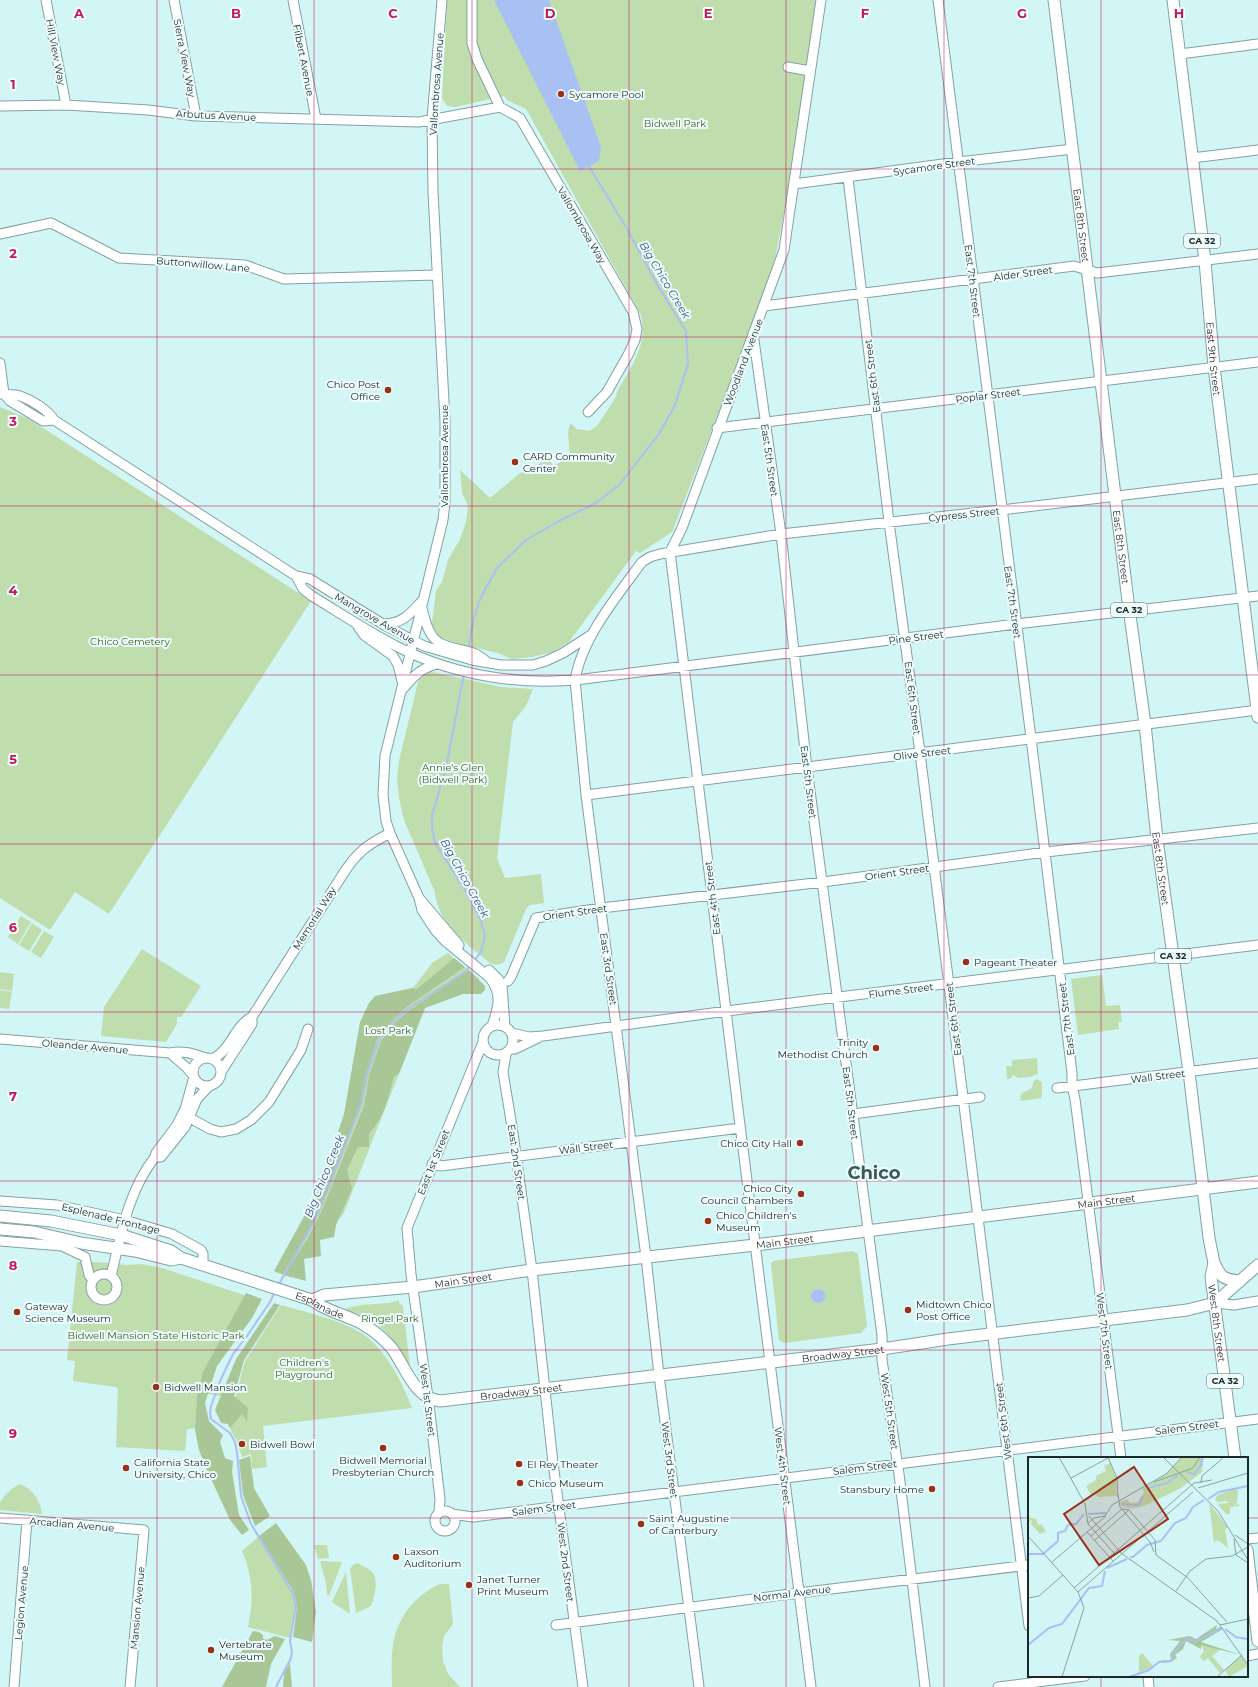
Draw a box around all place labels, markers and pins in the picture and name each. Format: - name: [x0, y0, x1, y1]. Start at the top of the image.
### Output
- place label: Sycamore Pool: [569, 88, 644, 101]
- marker: Sycamore Pool: [556, 89, 566, 99]
- place label: Chico Post Office: [327, 378, 380, 403]
- marker: Chico Post Office: [383, 385, 393, 395]
- place label: CARD Community Center: [523, 450, 615, 475]
- marker: CARD Community Center: [510, 457, 520, 467]
- place label: Pageant Theater: [974, 956, 1057, 969]
- marker: Pageant Theater: [961, 957, 971, 967]
- place label: Trinity Methodist Church: [778, 1036, 869, 1061]
- marker: Trinity Methodist Church: [871, 1043, 881, 1053]
- place label: Chico City Hall: [720, 1137, 792, 1150]
- marker: Chico City Hall: [795, 1138, 805, 1148]
- place label: Chico City Council Chambers: [701, 1182, 794, 1207]
- marker: Chico City Council Chambers: [796, 1189, 806, 1199]
- place label: Chico Children's Museum: [716, 1209, 797, 1234]
- marker: Chico Children's Museum: [703, 1216, 713, 1226]
- place label: Midtown Chico Post Office: [916, 1298, 991, 1323]
- place label: Gateway Science Museum: [25, 1300, 111, 1325]
- marker: Midtown Chico Post Office: [903, 1305, 913, 1315]
- marker: Gateway Science Museum: [12, 1307, 22, 1317]
- place label: Bidwell Mansion: [164, 1381, 247, 1394]
- marker: Bidwell Mansion: [151, 1382, 161, 1392]
- place label: Bidwell Bowl: [250, 1438, 315, 1451]
- marker: Bidwell Bowl: [237, 1439, 247, 1449]
- marker: Bidwell Memorial Presbyterian Church: [378, 1443, 388, 1453]
- place label: Bidwell Memorial Presbyterian Church: [332, 1454, 434, 1479]
- place label: California State University, Chico: [134, 1456, 216, 1481]
- place label: El Rey Theater: [527, 1458, 598, 1471]
- marker: El Rey Theater: [514, 1459, 524, 1469]
- marker: California State University, Chico: [121, 1463, 131, 1473]
- place label: Chico Museum: [528, 1477, 604, 1490]
- marker: Chico Museum: [515, 1478, 525, 1488]
- place label: Stansbury Home: [840, 1483, 924, 1496]
- marker: Stansbury Home: [927, 1484, 937, 1494]
- place label: Saint Augustine of Canterbury: [649, 1512, 729, 1537]
- marker: Saint Augustine of Canterbury: [636, 1519, 646, 1529]
- place label: Laxson Auditorium: [404, 1545, 461, 1570]
- marker: Laxson Auditorium: [391, 1552, 401, 1562]
- place label: Janet Turner Print Museum: [476, 1573, 549, 1598]
- marker: Janet Turner Print Museum: [464, 1580, 474, 1590]
- place label: Vertebrate Museum: [219, 1638, 272, 1663]
- marker: Vertebrate Museum: [206, 1645, 216, 1655]

